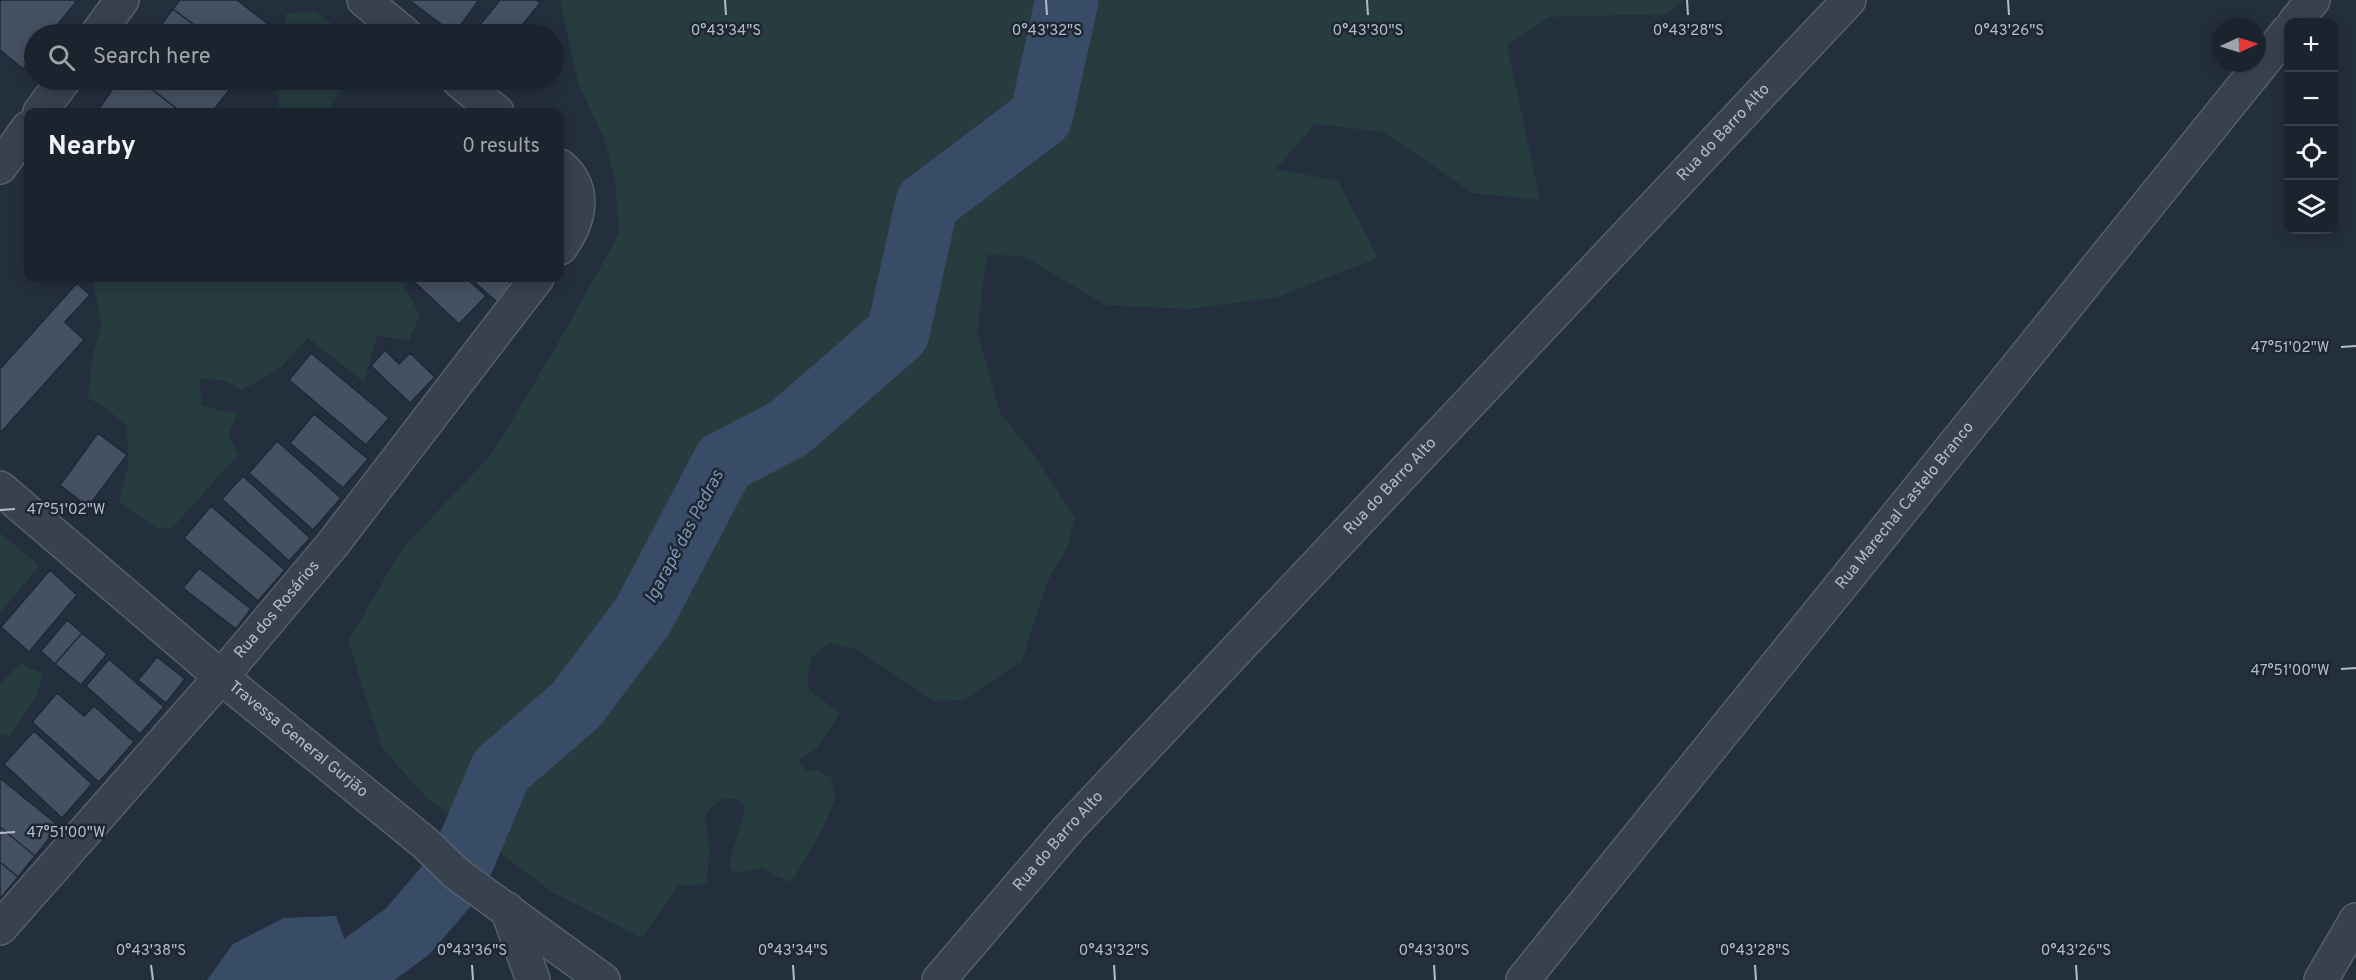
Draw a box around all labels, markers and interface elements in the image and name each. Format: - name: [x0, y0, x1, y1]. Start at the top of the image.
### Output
- north arrow: [2212, 18, 2266, 72]
- map controls: [2284, 18, 2338, 234]
- button: +: [2284, 18, 2338, 72]
- text: 0°43'34"S: [691, 22, 761, 41]
- text: 0°43'32"S: [1012, 22, 1082, 41]
- text: 0°43'30"S: [1333, 22, 1403, 41]
- text: 0°43'28"S: [1653, 22, 1723, 41]
- text: 0°43'26"S: [1974, 22, 2044, 41]
- search box: [24, 24, 564, 90]
- icon: search: [45, 41, 78, 74]
- text: Search here: [93, 44, 211, 71]
- button: −: [2284, 72, 2338, 126]
- street label: Rua do Barro Alto: [1673, 80, 1775, 186]
- button: locate: [2284, 126, 2338, 180]
- text: Nearby: [48, 131, 136, 164]
- text: 0 results: [462, 134, 540, 160]
- button: layers: [2284, 180, 2338, 234]
- text: 47°51'02"W: [2251, 339, 2329, 358]
- street label: Rua Marechal Castelo Branco: [1832, 418, 1979, 594]
- street label: Rua do Barro Alto: [1340, 434, 1441, 540]
- water label: Igarapé das Pedras: [640, 466, 730, 608]
- text: 47°51'02"W: [27, 501, 105, 520]
- street label: Rua dos Rosários: [230, 557, 324, 663]
- text: 47°51'00"W: [2250, 662, 2330, 681]
- street label: Travessa General Gurjão: [224, 677, 372, 802]
- street label: Rua do Barro Alto: [1009, 787, 1108, 896]
- text: 47°51'00"W: [26, 824, 106, 843]
- text: 0°43'38"S: [116, 942, 186, 961]
- text: 0°43'36"S: [437, 942, 507, 961]
- text: 0°43'34"S: [758, 942, 828, 961]
- text: 0°43'32"S: [1079, 942, 1149, 961]
- text: 0°43'30"S: [1399, 942, 1469, 961]
- text: 0°43'28"S: [1720, 942, 1790, 961]
- text: 0°43'26"S: [2041, 942, 2111, 961]

